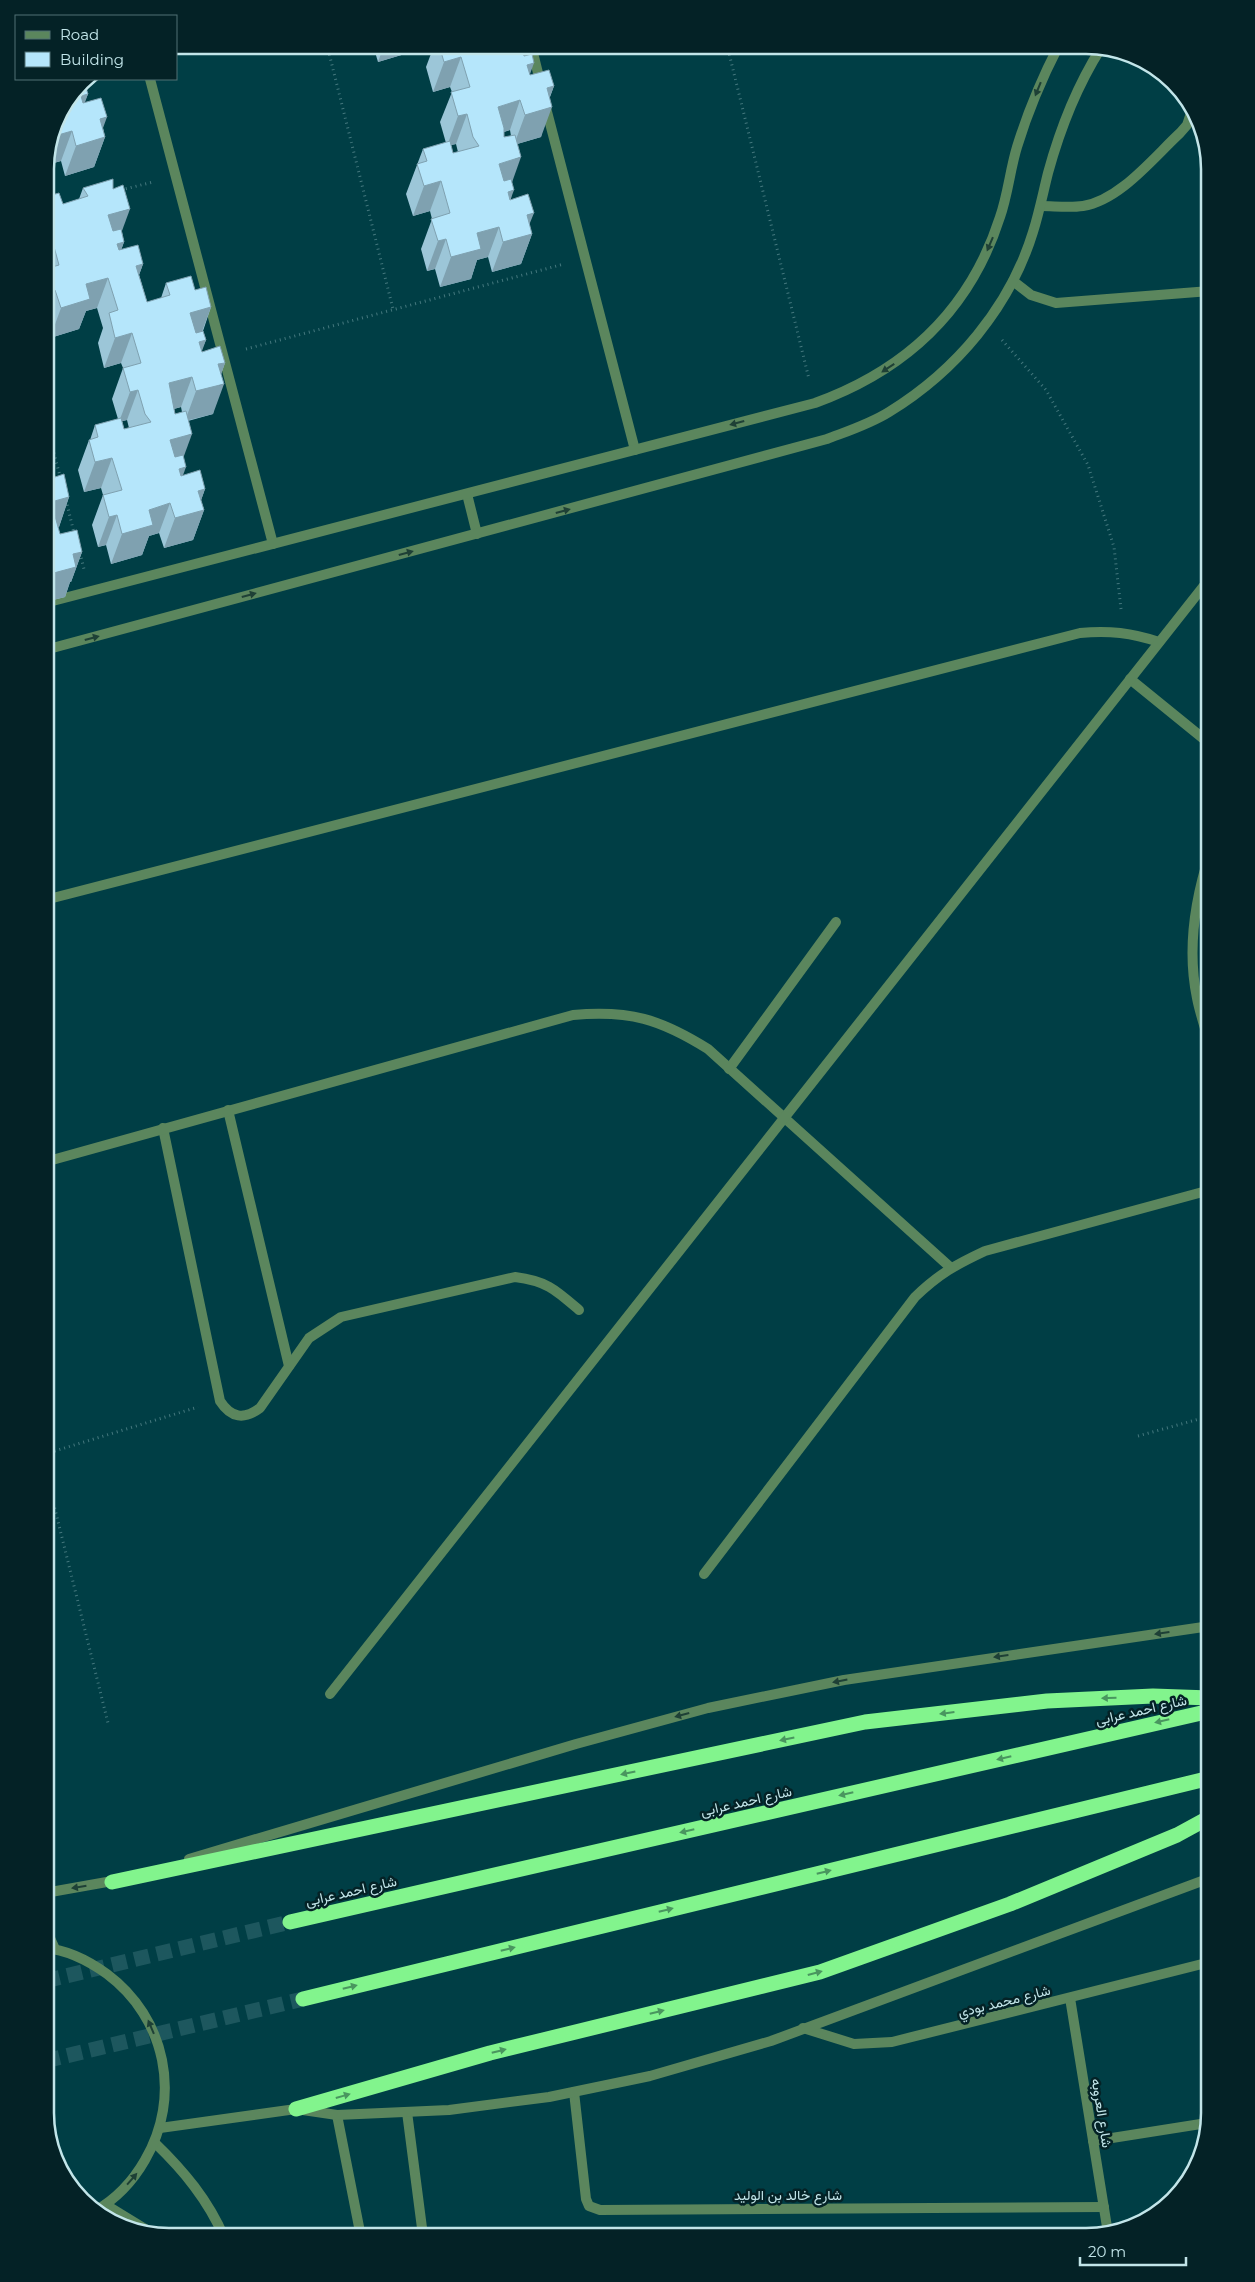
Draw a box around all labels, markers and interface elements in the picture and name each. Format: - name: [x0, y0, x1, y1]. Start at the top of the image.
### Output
- legend: [15, 15, 178, 80]
- text: Road: [60, 25, 99, 44]
- text: Building: [60, 50, 124, 69]
- one-way arrow: [1033, 82, 1041, 96]
- one-way arrow: [985, 237, 993, 251]
- one-way arrow: [882, 363, 895, 373]
- one-way arrow: [729, 420, 744, 428]
- one-way arrow: [555, 506, 570, 514]
- one-way arrow: [398, 549, 414, 557]
- one-way arrow: [242, 591, 257, 599]
- one-way arrow: [85, 633, 100, 641]
- one-way arrow: [1153, 1629, 1169, 1637]
- one-way arrow: [993, 1653, 1009, 1661]
- one-way arrow: [833, 1677, 848, 1685]
- street label: شارع احمد عرابى: [1094, 1691, 1189, 1731]
- one-way arrow: [1101, 1695, 1117, 1703]
- one-way arrow: [939, 1709, 955, 1717]
- one-way arrow: [674, 1712, 689, 1720]
- one-way arrow: [1154, 1718, 1170, 1726]
- one-way arrow: [779, 1735, 794, 1743]
- one-way arrow: [997, 1754, 1012, 1762]
- one-way arrow: [619, 1769, 635, 1777]
- street label: شارع احمد عرابى: [699, 1782, 794, 1822]
- one-way arrow: [838, 1790, 853, 1798]
- one-way arrow: [680, 1827, 695, 1835]
- one-way arrow: [816, 1868, 831, 1876]
- street label: شارع احمد عرابى: [304, 1872, 399, 1912]
- one-way arrow: [70, 1884, 86, 1892]
- one-way arrow: [658, 1906, 673, 1914]
- one-way arrow: [501, 1945, 516, 1953]
- one-way arrow: [807, 1969, 822, 1977]
- street label: شارع محمد بودي: [956, 1981, 1053, 2024]
- one-way arrow: [343, 1983, 358, 1991]
- one-way arrow: [650, 2008, 665, 2016]
- one-way arrow: [147, 2020, 155, 2034]
- one-way arrow: [492, 2047, 507, 2055]
- street label: شارع العروبه: [1086, 2077, 1116, 2149]
- one-way arrow: [336, 2091, 351, 2099]
- one-way arrow: [126, 2174, 138, 2186]
- street label: شارع خالد بن الوليد: [734, 2186, 842, 2206]
- scale bar: [1080, 2234, 1186, 2266]
- text: 20 m: [1088, 2242, 1126, 2261]

